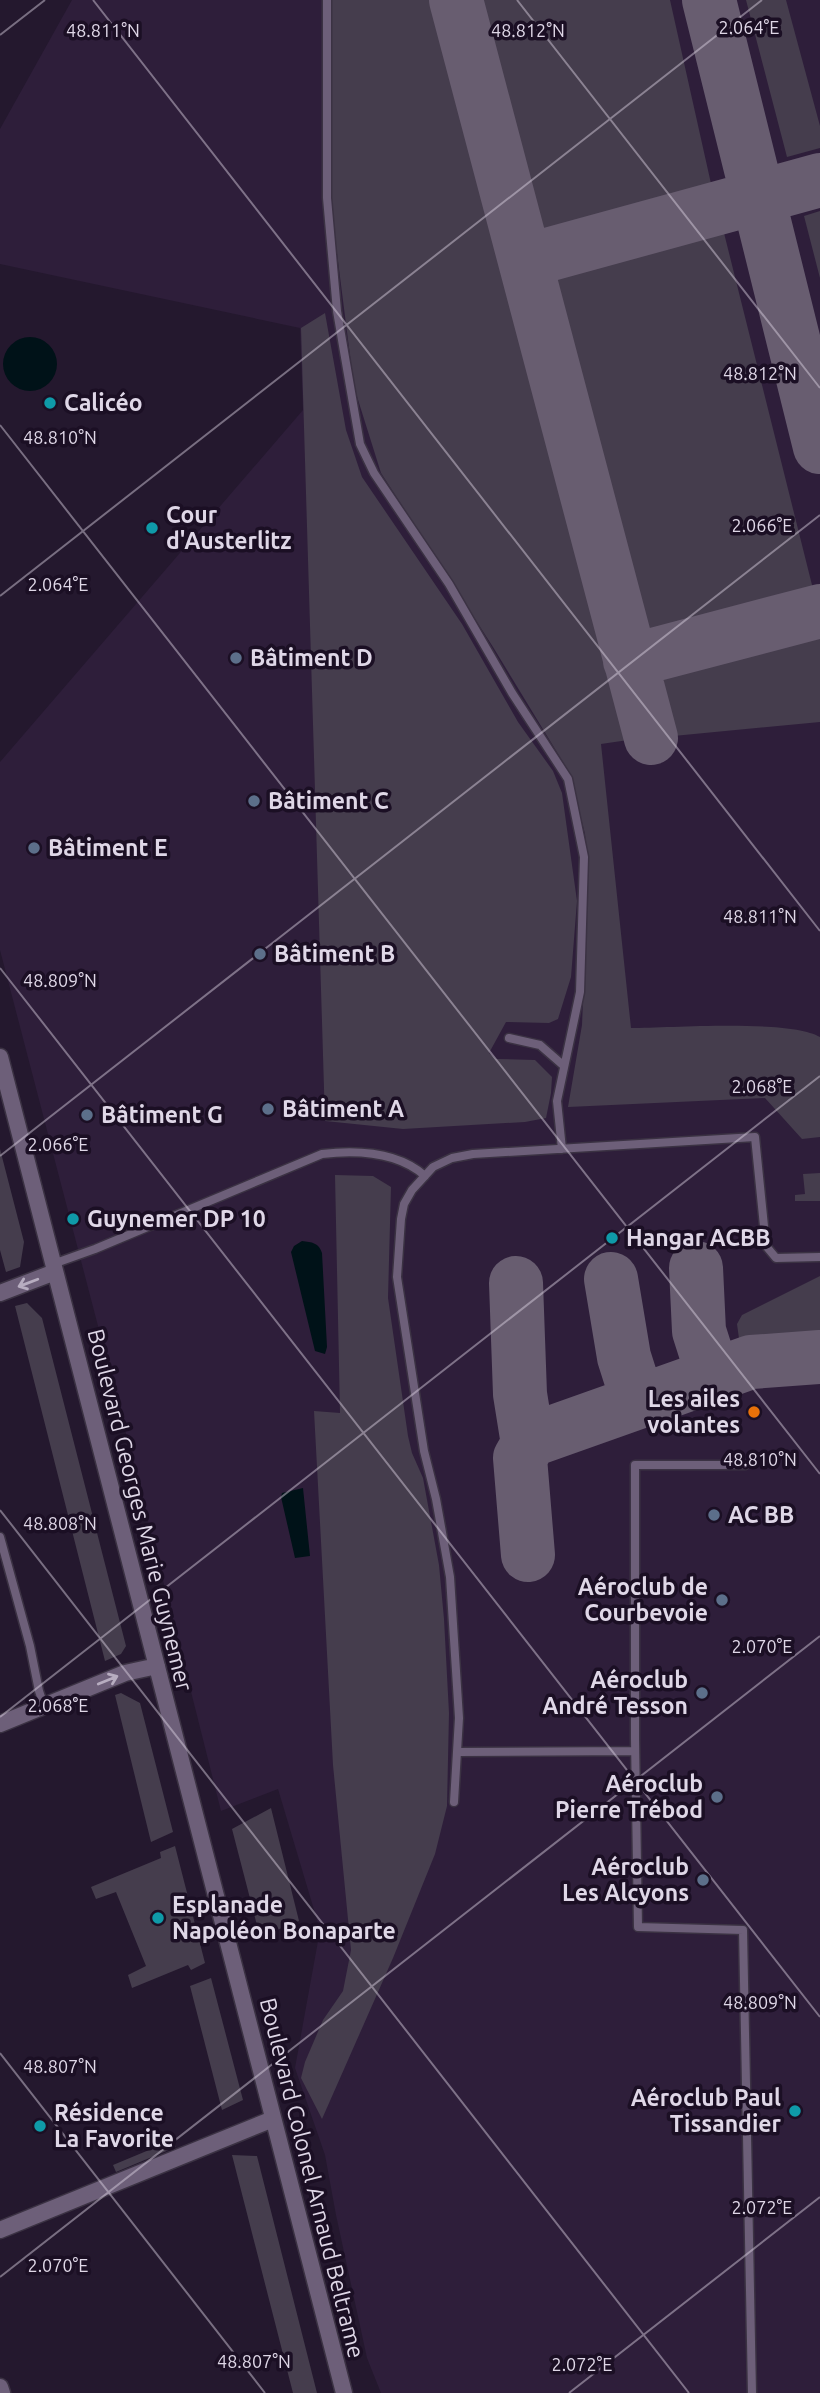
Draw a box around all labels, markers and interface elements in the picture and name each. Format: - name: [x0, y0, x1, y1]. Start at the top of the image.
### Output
- text: 2.064°E: [719, 17, 779, 37]
- text: 48.811°N: [66, 20, 140, 40]
- text: 48.812°N: [491, 20, 565, 40]
- text: 48.812°N: [723, 363, 797, 383]
- place label: Calicéo: [64, 390, 143, 415]
- marker: Calicéo: [42, 395, 58, 411]
- text: 48.810°N: [23, 427, 97, 447]
- place label: Cour d'Austerlitz: [166, 502, 291, 553]
- text: 2.066°E: [732, 515, 792, 535]
- marker: Cour d'Austerlitz: [144, 520, 160, 536]
- text: 2.064°E: [28, 574, 88, 594]
- place label: Bâtiment D: [250, 645, 373, 670]
- marker: Bâtiment D: [228, 650, 244, 666]
- place label: Bâtiment C: [268, 788, 389, 813]
- marker: Bâtiment C: [246, 793, 262, 809]
- place label: Bâtiment E: [48, 835, 168, 860]
- marker: Bâtiment E: [26, 840, 42, 856]
- text: 48.811°N: [723, 906, 797, 926]
- place label: Bâtiment B: [274, 941, 395, 966]
- marker: Bâtiment B: [252, 946, 268, 962]
- text: 48.809°N: [23, 970, 97, 990]
- text: 2.068°E: [732, 1076, 792, 1096]
- place label: Bâtiment A: [282, 1096, 404, 1121]
- marker: Bâtiment A: [260, 1101, 276, 1117]
- place label: Bâtiment G: [101, 1102, 223, 1127]
- marker: Bâtiment G: [79, 1107, 95, 1123]
- text: 2.066°E: [28, 1134, 88, 1154]
- place label: Guynemer DP 10: [87, 1206, 266, 1231]
- marker: Guynemer DP 10: [65, 1211, 81, 1227]
- place label: Hangar ACBB: [626, 1225, 770, 1250]
- marker: Hangar ACBB: [604, 1230, 620, 1246]
- one-way arrow: [17, 1277, 39, 1290]
- street label: Boulevard Georges Marie Guynemer: [83, 1326, 198, 1694]
- place label: Les ailes volantes: [647, 1386, 740, 1437]
- marker: Les ailes volantes: [746, 1404, 762, 1420]
- text: 48.810°N: [723, 1449, 797, 1469]
- place label: AC BB: [728, 1502, 794, 1527]
- marker: AC BB: [706, 1507, 722, 1523]
- text: 48.808°N: [23, 1513, 97, 1533]
- place label: Aéroclub de Courbevoie: [578, 1574, 708, 1625]
- marker: Aéroclub de Courbevoie: [714, 1592, 730, 1608]
- text: 2.070°E: [732, 1636, 792, 1656]
- place label: Aéroclub André Tesson: [542, 1667, 688, 1718]
- one-way arrow: [97, 1673, 119, 1686]
- marker: Aéroclub André Tesson: [694, 1685, 710, 1701]
- text: 2.068°E: [28, 1695, 88, 1715]
- place label: Aéroclub Pierre Trébod: [555, 1771, 703, 1822]
- marker: Aéroclub Pierre Trébod: [709, 1789, 725, 1805]
- place label: Aéroclub Les Alcyons: [562, 1854, 689, 1905]
- marker: Aéroclub Les Alcyons: [695, 1872, 711, 1888]
- place label: Esplanade Napoléon Bonaparte: [172, 1892, 396, 1943]
- marker: Esplanade Napoléon Bonaparte: [150, 1910, 166, 1926]
- text: 48.809°N: [723, 1992, 797, 2012]
- street label: Boulevard Colonel Arnaud Beltrame: [256, 1995, 369, 2361]
- text: 48.807°N: [23, 2056, 97, 2076]
- place label: Aéroclub Paul Tissandier: [631, 2085, 782, 2136]
- place label: Résidence La Favorite: [54, 2100, 174, 2151]
- marker: Aéroclub Paul Tissandier: [787, 2103, 803, 2119]
- marker: Résidence La Favorite: [32, 2118, 48, 2134]
- text: 2.072°E: [732, 2197, 792, 2217]
- text: 2.070°E: [28, 2255, 88, 2275]
- text: 48.807°N: [217, 2351, 291, 2371]
- text: 2.072°E: [552, 2354, 612, 2374]

